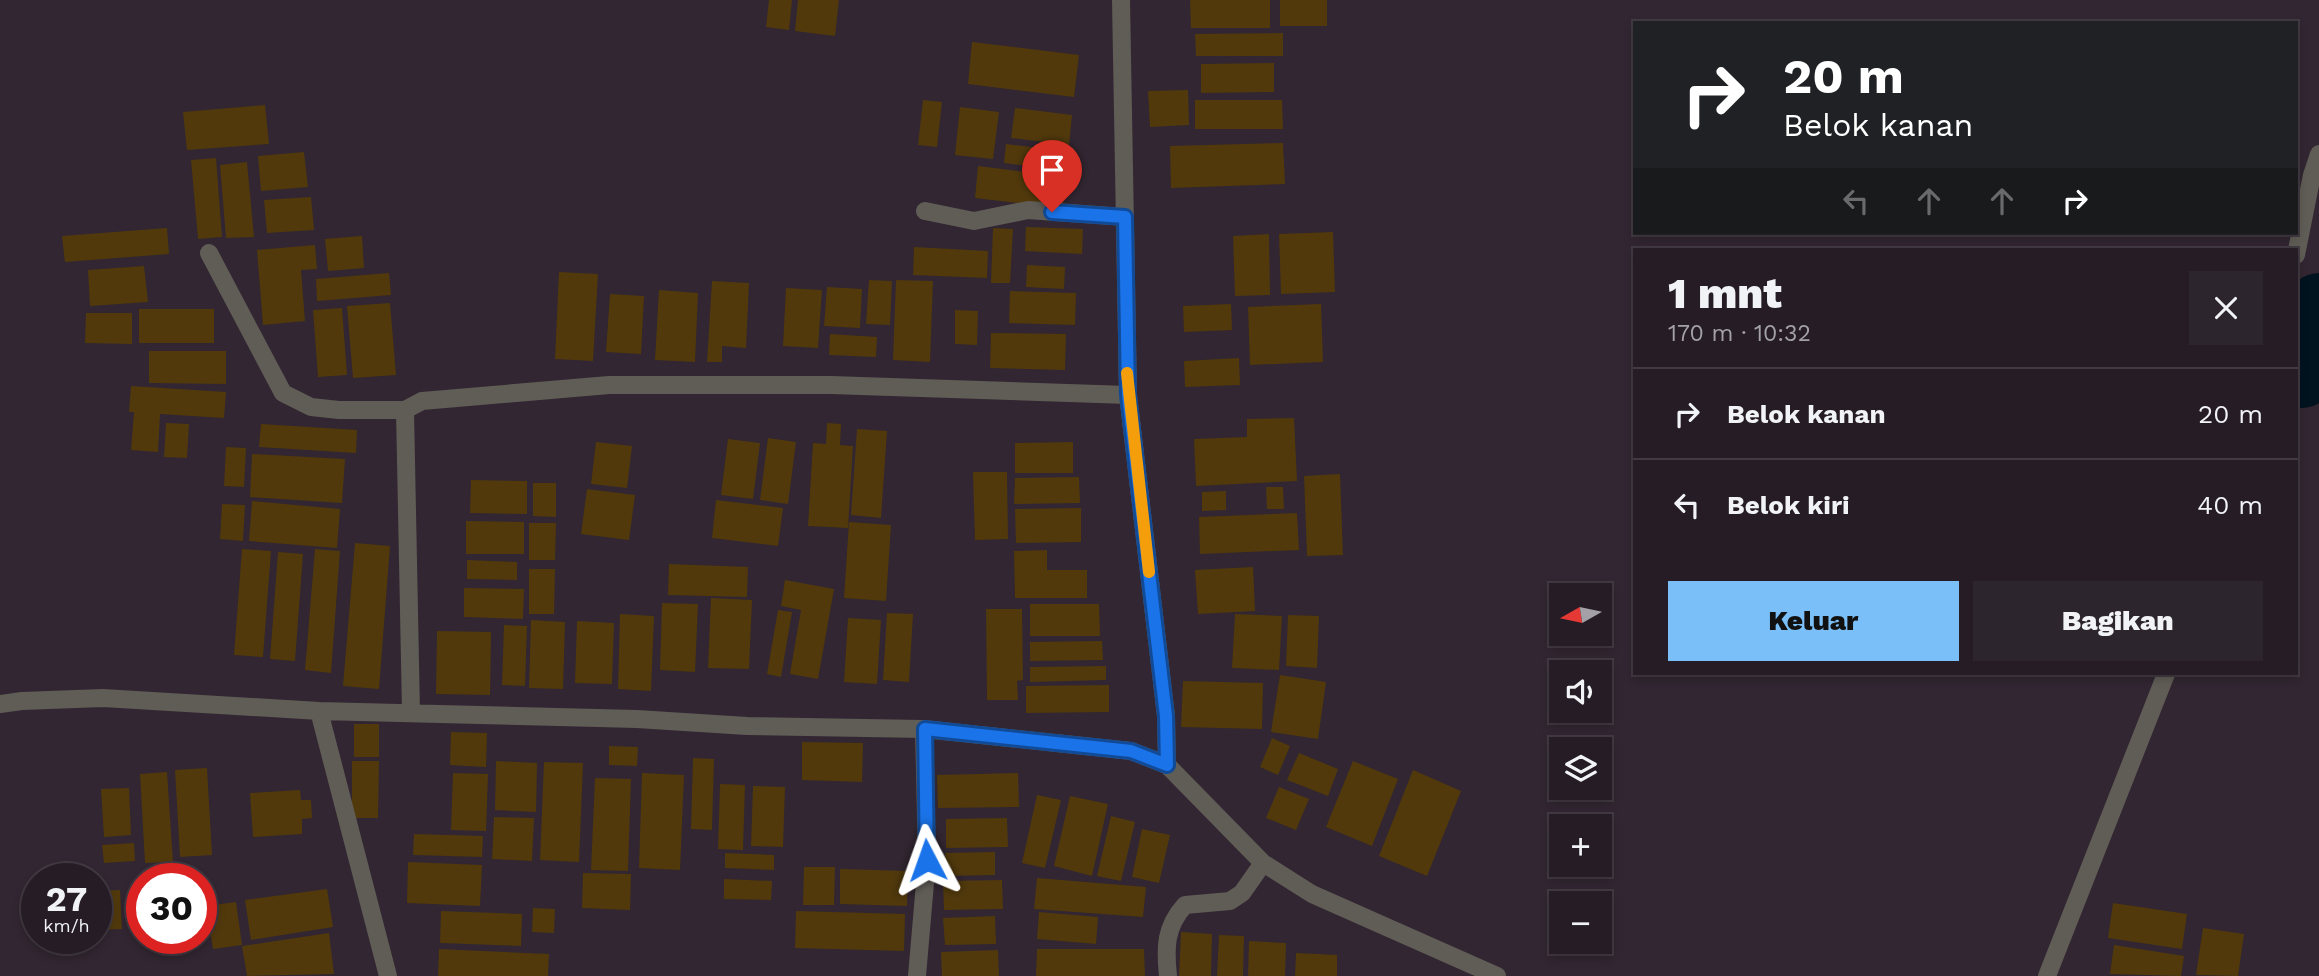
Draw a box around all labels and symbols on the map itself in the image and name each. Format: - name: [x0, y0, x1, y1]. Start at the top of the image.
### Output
- pin: [1022, 140, 1082, 212]
- north arrow: [1549, 583, 1612, 646]
- position arrow: [890, 823, 964, 897]
- speed limit sign: 30: [126, 863, 217, 954]

